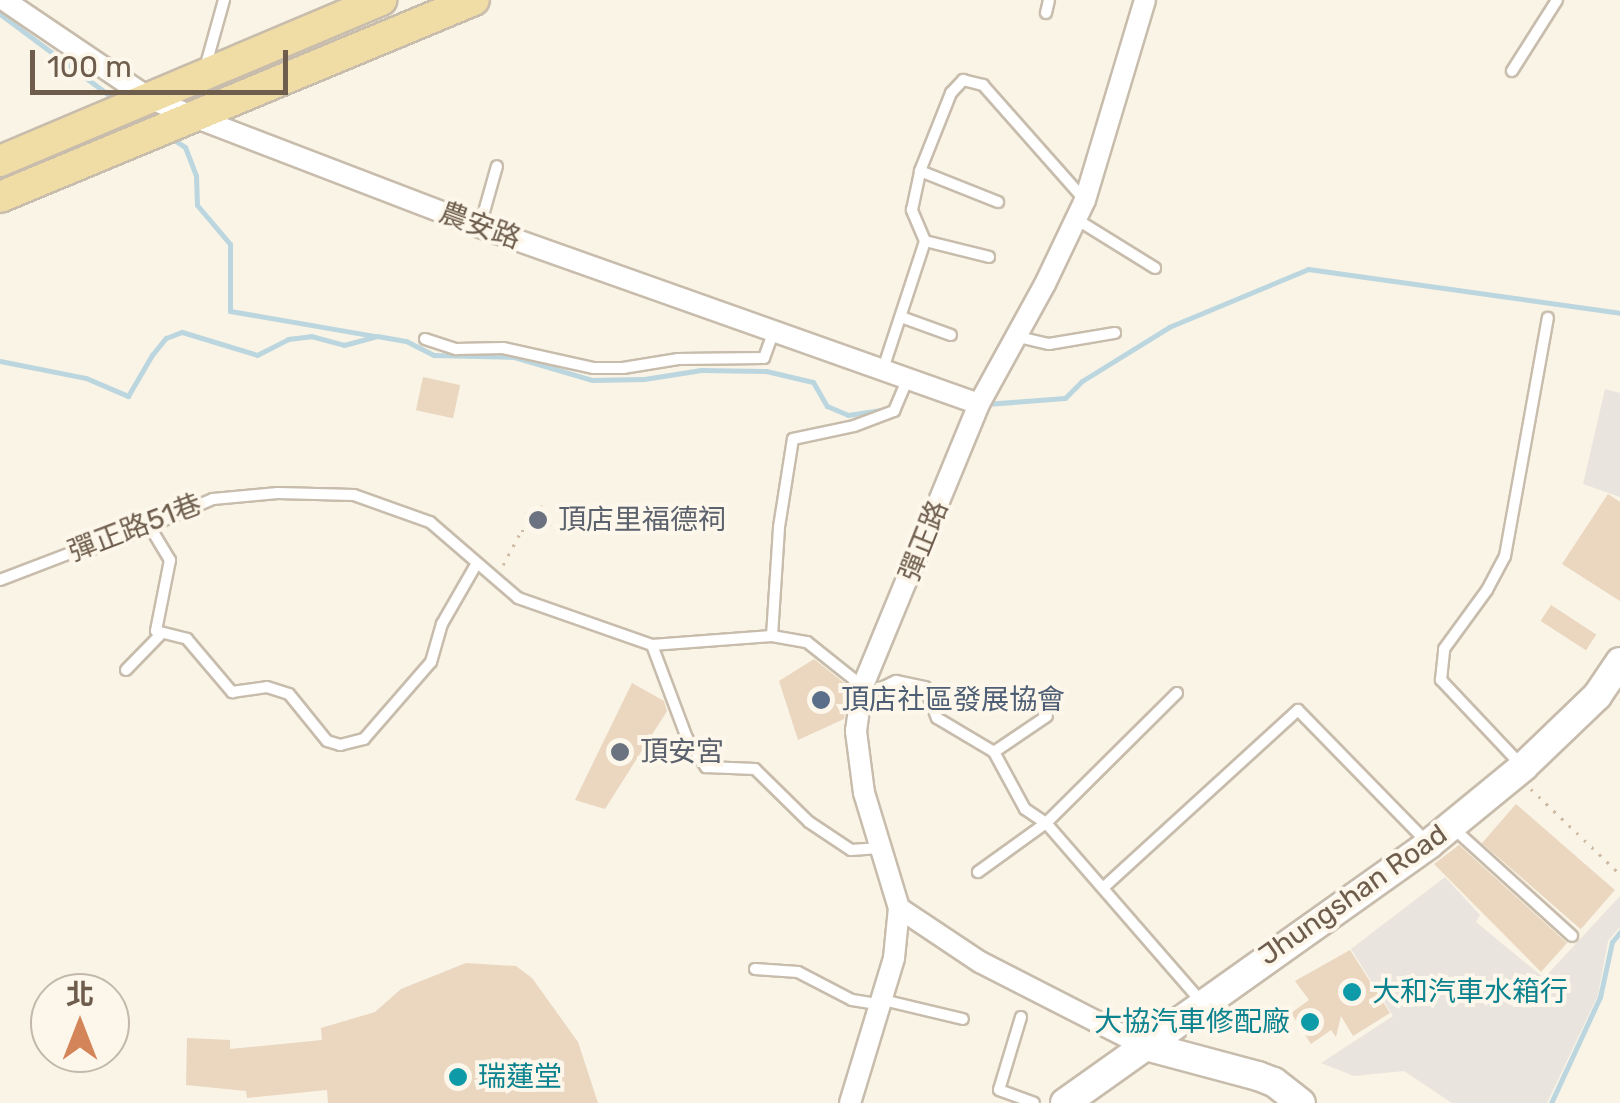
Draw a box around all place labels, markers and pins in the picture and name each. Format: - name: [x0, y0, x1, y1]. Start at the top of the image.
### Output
- place label: 頂店里福德祠: [558, 503, 726, 537]
- marker: 頂店里福德祠: [527, 509, 549, 531]
- place label: 頂店社區發展協會: [841, 683, 1065, 717]
- marker: 頂店社區發展協會: [810, 689, 832, 711]
- place label: 頂安宮: [640, 735, 724, 769]
- marker: 頂安宮: [609, 741, 631, 763]
- place label: 大和汽車水箱行: [1372, 975, 1568, 1009]
- marker: 大和汽車水箱行: [1341, 981, 1363, 1003]
- place label: 大協汽車修配廠: [1094, 1005, 1290, 1039]
- marker: 大協汽車修配廠: [1299, 1011, 1321, 1033]
- place label: 瑞蓮堂: [478, 1060, 562, 1094]
- marker: 瑞蓮堂: [447, 1066, 469, 1088]

